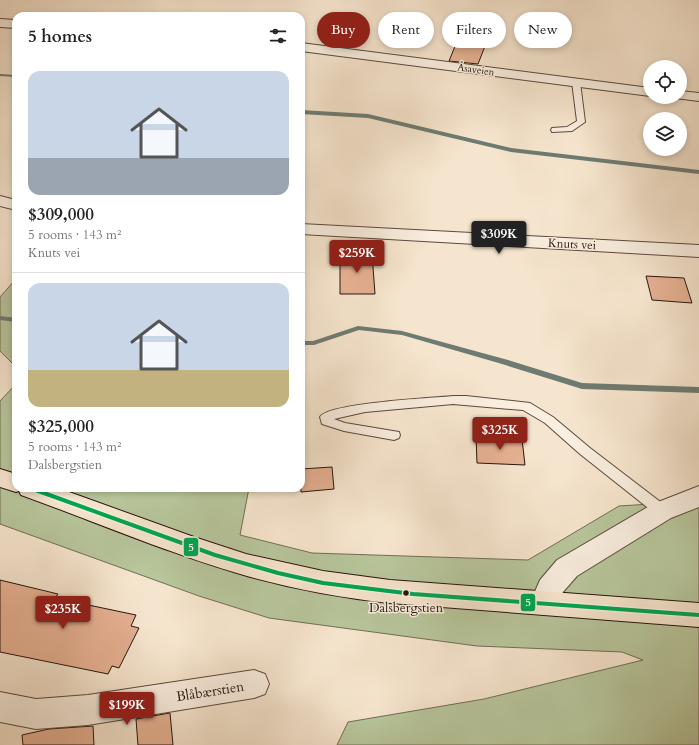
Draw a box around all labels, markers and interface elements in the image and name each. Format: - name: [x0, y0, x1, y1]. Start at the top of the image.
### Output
- chip: Buy: [317, 12, 370, 48]
- chip: Rent: [378, 12, 434, 48]
- chip: Filters: [442, 12, 506, 48]
- chip: New: [514, 12, 572, 48]
- text: 5 homes: [28, 25, 92, 48]
- icon: filters: [267, 25, 289, 47]
- street label: Åsaveien: [456, 59, 496, 80]
- map controls: [643, 60, 687, 156]
- button: locate: [643, 60, 687, 104]
- icon: home: [123, 97, 195, 169]
- button: layers: [643, 112, 687, 156]
- text: $309,000: [28, 203, 94, 226]
- pin: $309K: [471, 221, 527, 255]
- text: $309K: [480, 225, 518, 243]
- text: 5 rooms · 143 m²: [28, 226, 121, 244]
- street label: Knuts vei: [547, 235, 597, 253]
- pin: $259K: [329, 240, 385, 274]
- text: Knuts vei: [28, 244, 80, 262]
- text: $259K: [338, 244, 376, 262]
- icon: home: [123, 309, 195, 381]
- text: $325,000: [28, 415, 94, 438]
- pin: $325K: [472, 417, 528, 451]
- text: $325K: [481, 421, 519, 439]
- text: 5 rooms · 143 m²: [28, 438, 121, 456]
- text: Dalsbergstien: [28, 456, 102, 474]
- line badge: 5: [183, 537, 199, 557]
- text: 5: [188, 540, 194, 555]
- marker: Dalsbergstien: [401, 588, 411, 598]
- line badge: 5: [520, 593, 536, 612]
- text: 5: [525, 595, 531, 610]
- pin: $235K: [35, 596, 91, 630]
- place label: Dalsbergstien: [369, 599, 444, 617]
- text: $235K: [44, 600, 82, 618]
- street label: Blåbærstien: [175, 677, 245, 706]
- pin: $199K: [99, 692, 155, 726]
- text: $199K: [108, 696, 146, 714]

